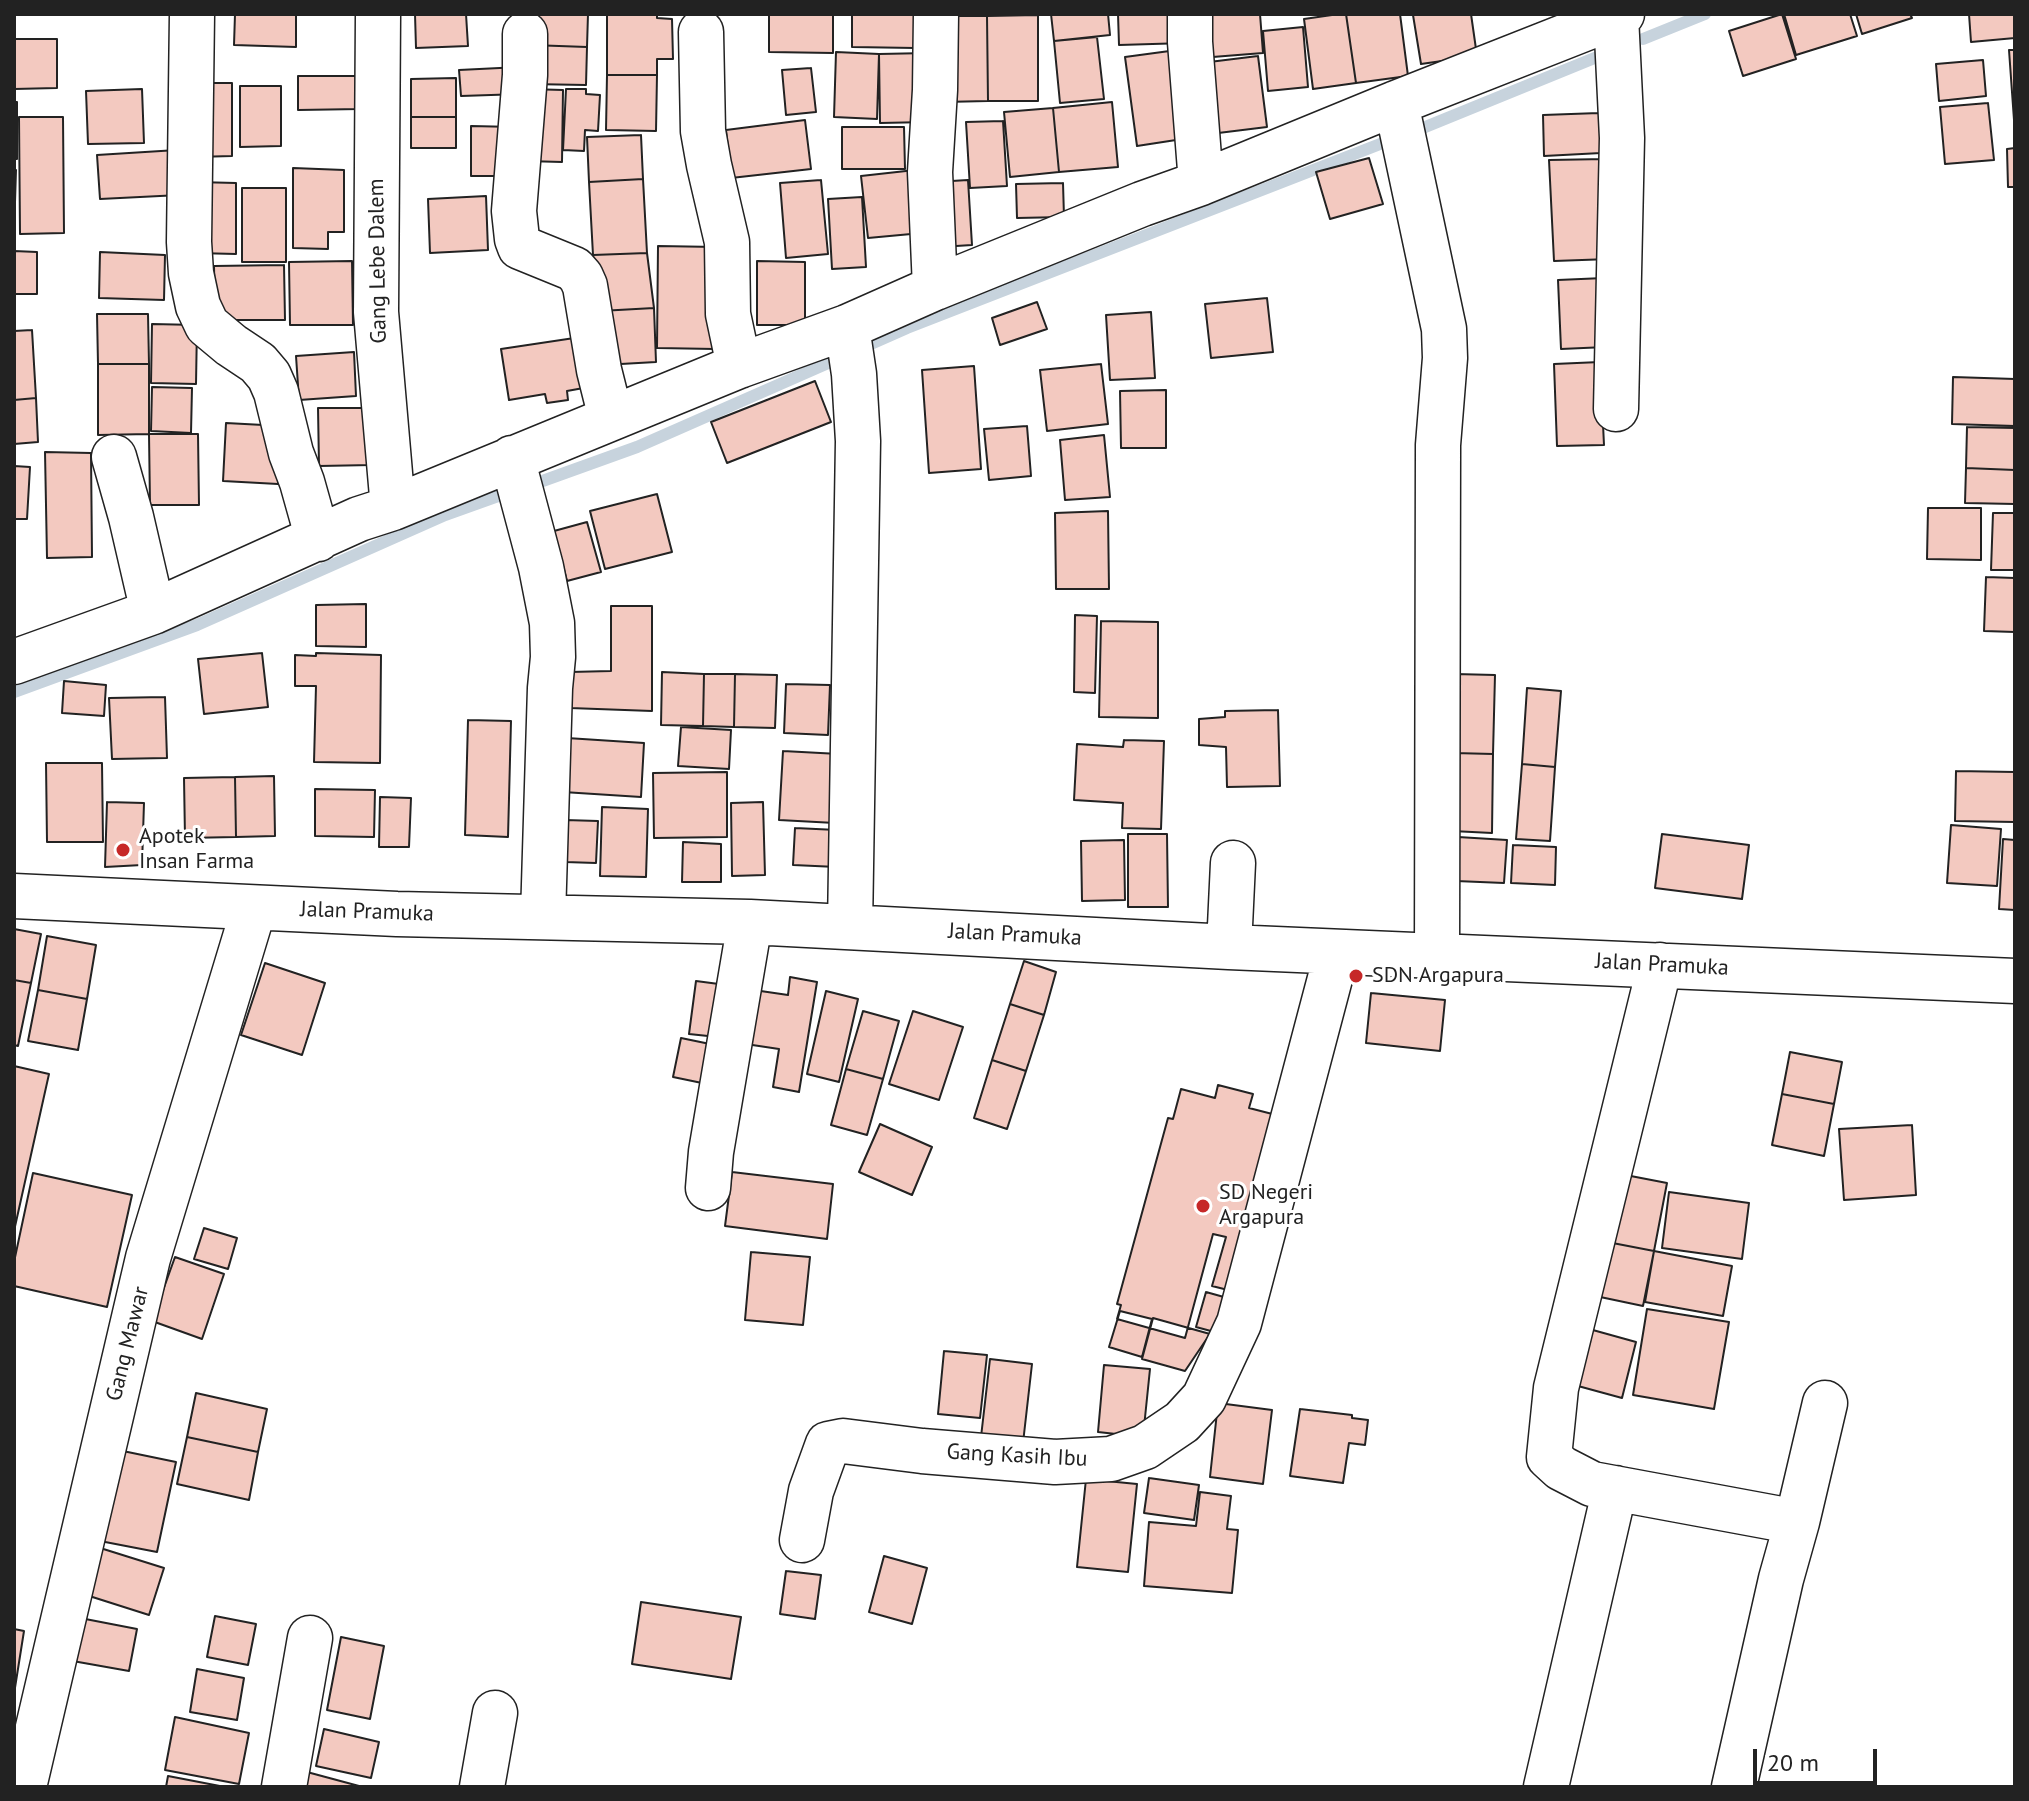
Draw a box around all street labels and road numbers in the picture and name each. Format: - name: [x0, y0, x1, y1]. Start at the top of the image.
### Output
- street label: Gang Lebe Dalem: [363, 178, 393, 344]
- street label: Jalan Pramuka: [300, 896, 434, 928]
- street label: Jalan Pramuka: [948, 918, 1082, 952]
- street label: Jalan Pramuka: [1595, 948, 1729, 982]
- street label: Gang Mawar: [101, 1284, 155, 1404]
- street label: Gang Kasih Ibu: [946, 1439, 1088, 1473]

